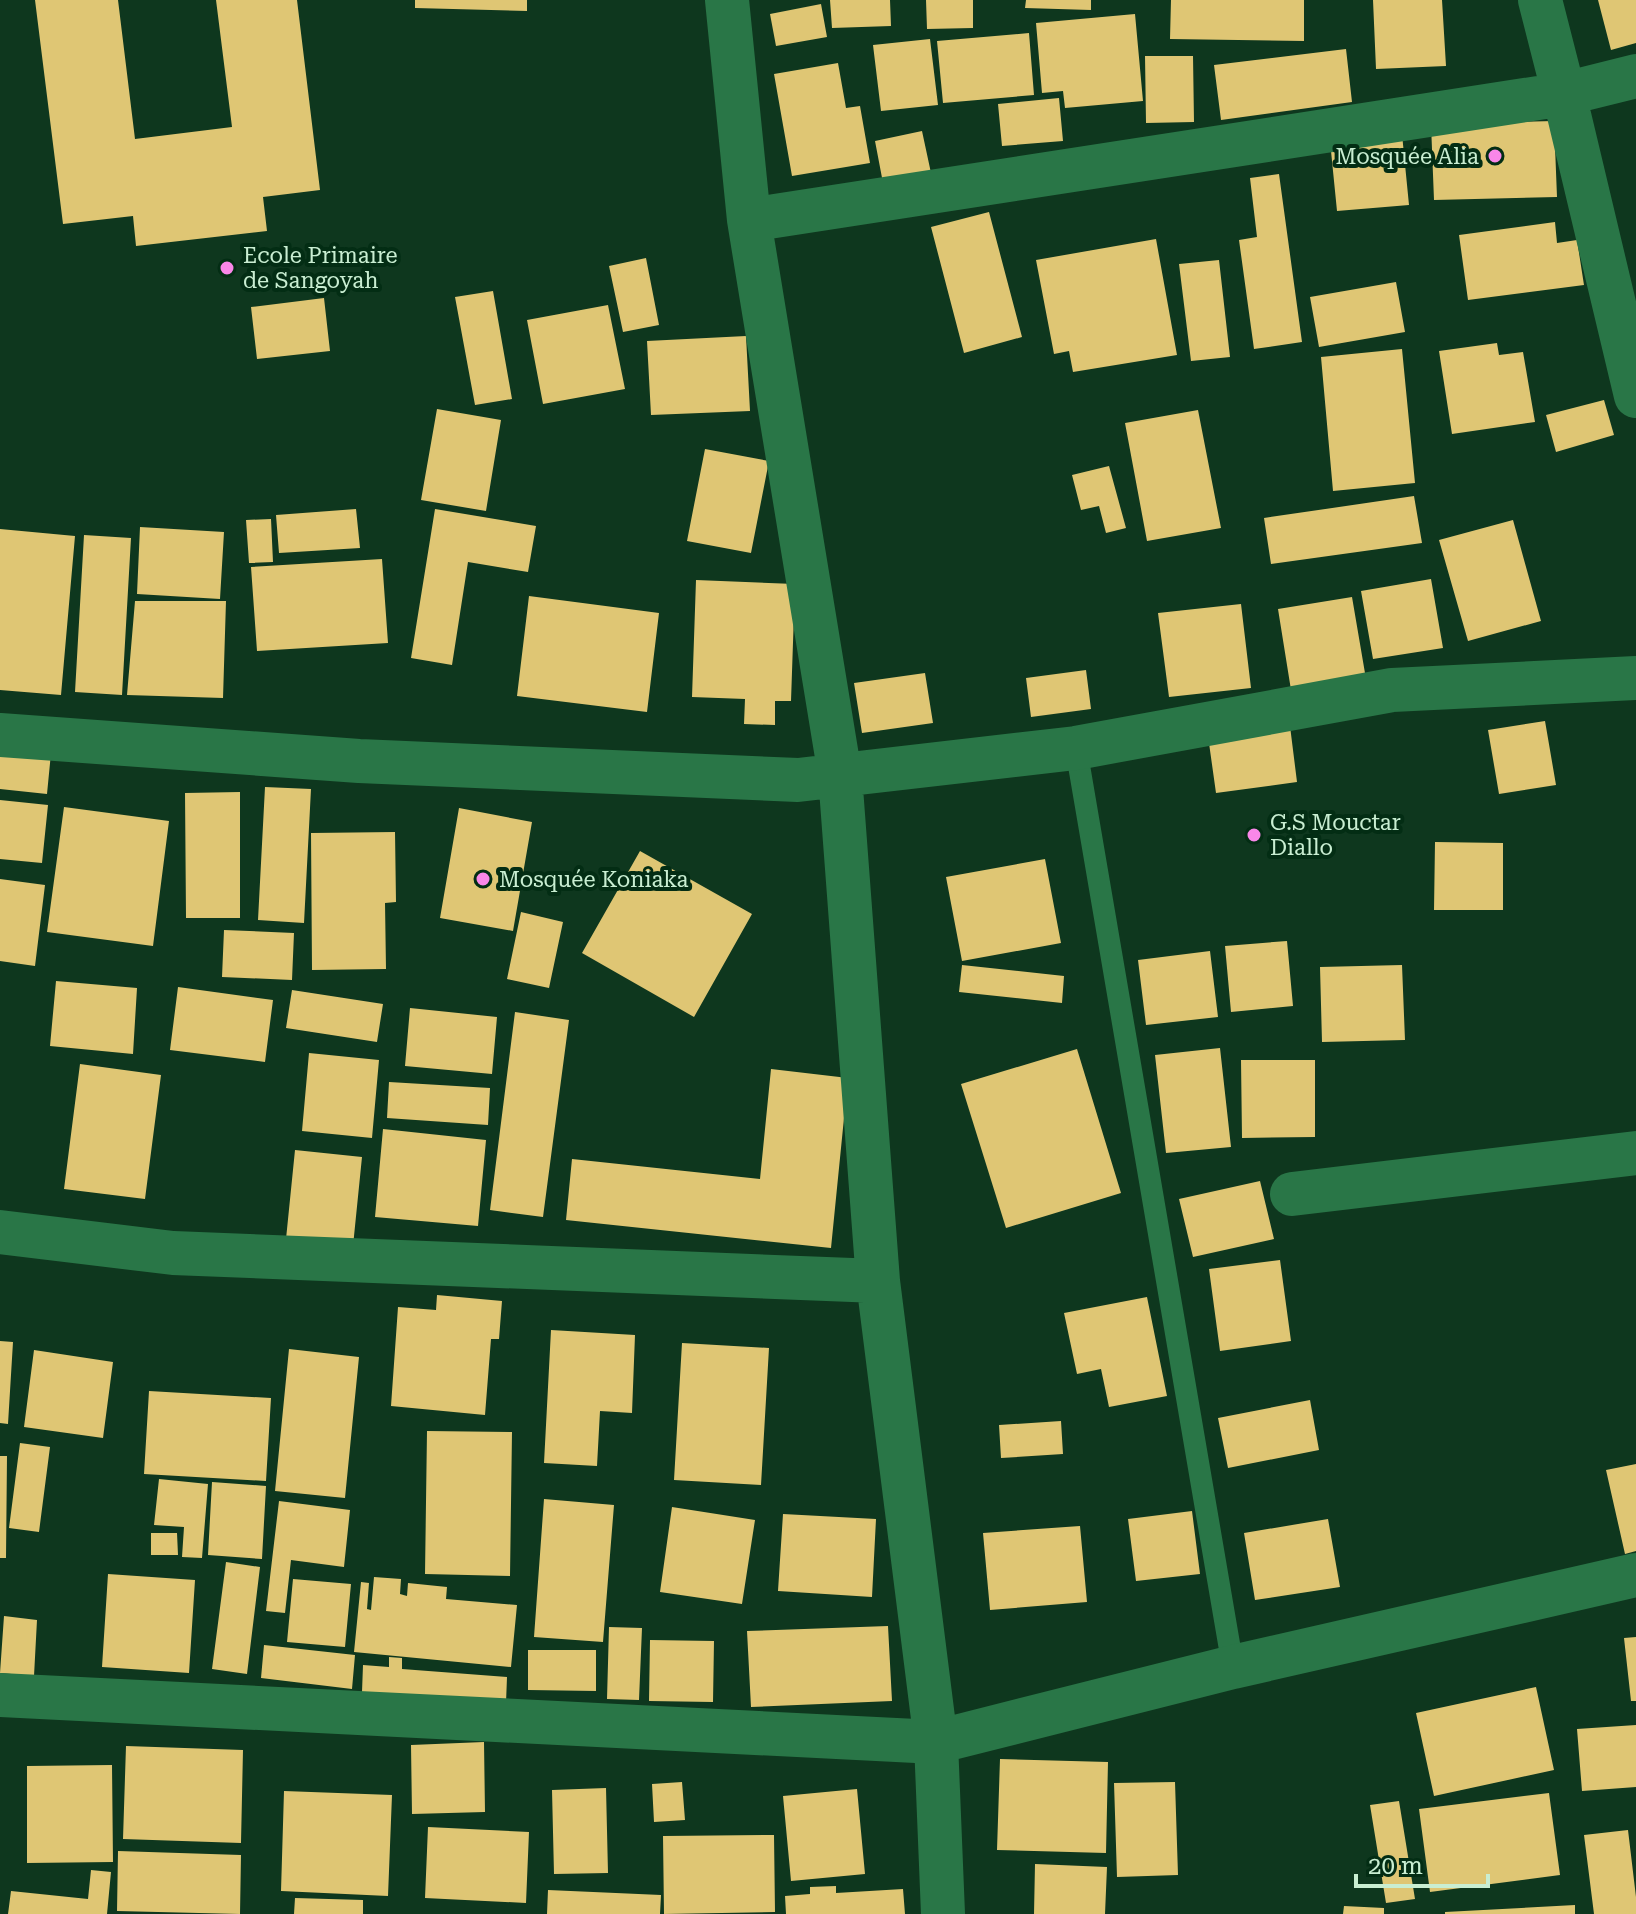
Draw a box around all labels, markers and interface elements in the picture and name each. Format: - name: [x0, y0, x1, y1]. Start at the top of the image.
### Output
- place label: Mosquée Alia: [1335, 144, 1479, 169]
- marker: Mosquée Alia: [1486, 147, 1504, 165]
- place label: Ecole Primaire de Sangoyah: [243, 243, 398, 293]
- marker: Ecole Primaire de Sangoyah: [218, 259, 236, 277]
- place label: G.S Mouctar Diallo: [1270, 810, 1401, 860]
- marker: G.S Mouctar Diallo: [1245, 826, 1263, 844]
- place label: Mosquée Koniaka: [499, 867, 689, 892]
- marker: Mosquée Koniaka: [474, 870, 492, 888]
- scale bar: [1356, 1838, 1488, 1888]
- text: 20 m: [1368, 1852, 1423, 1880]

